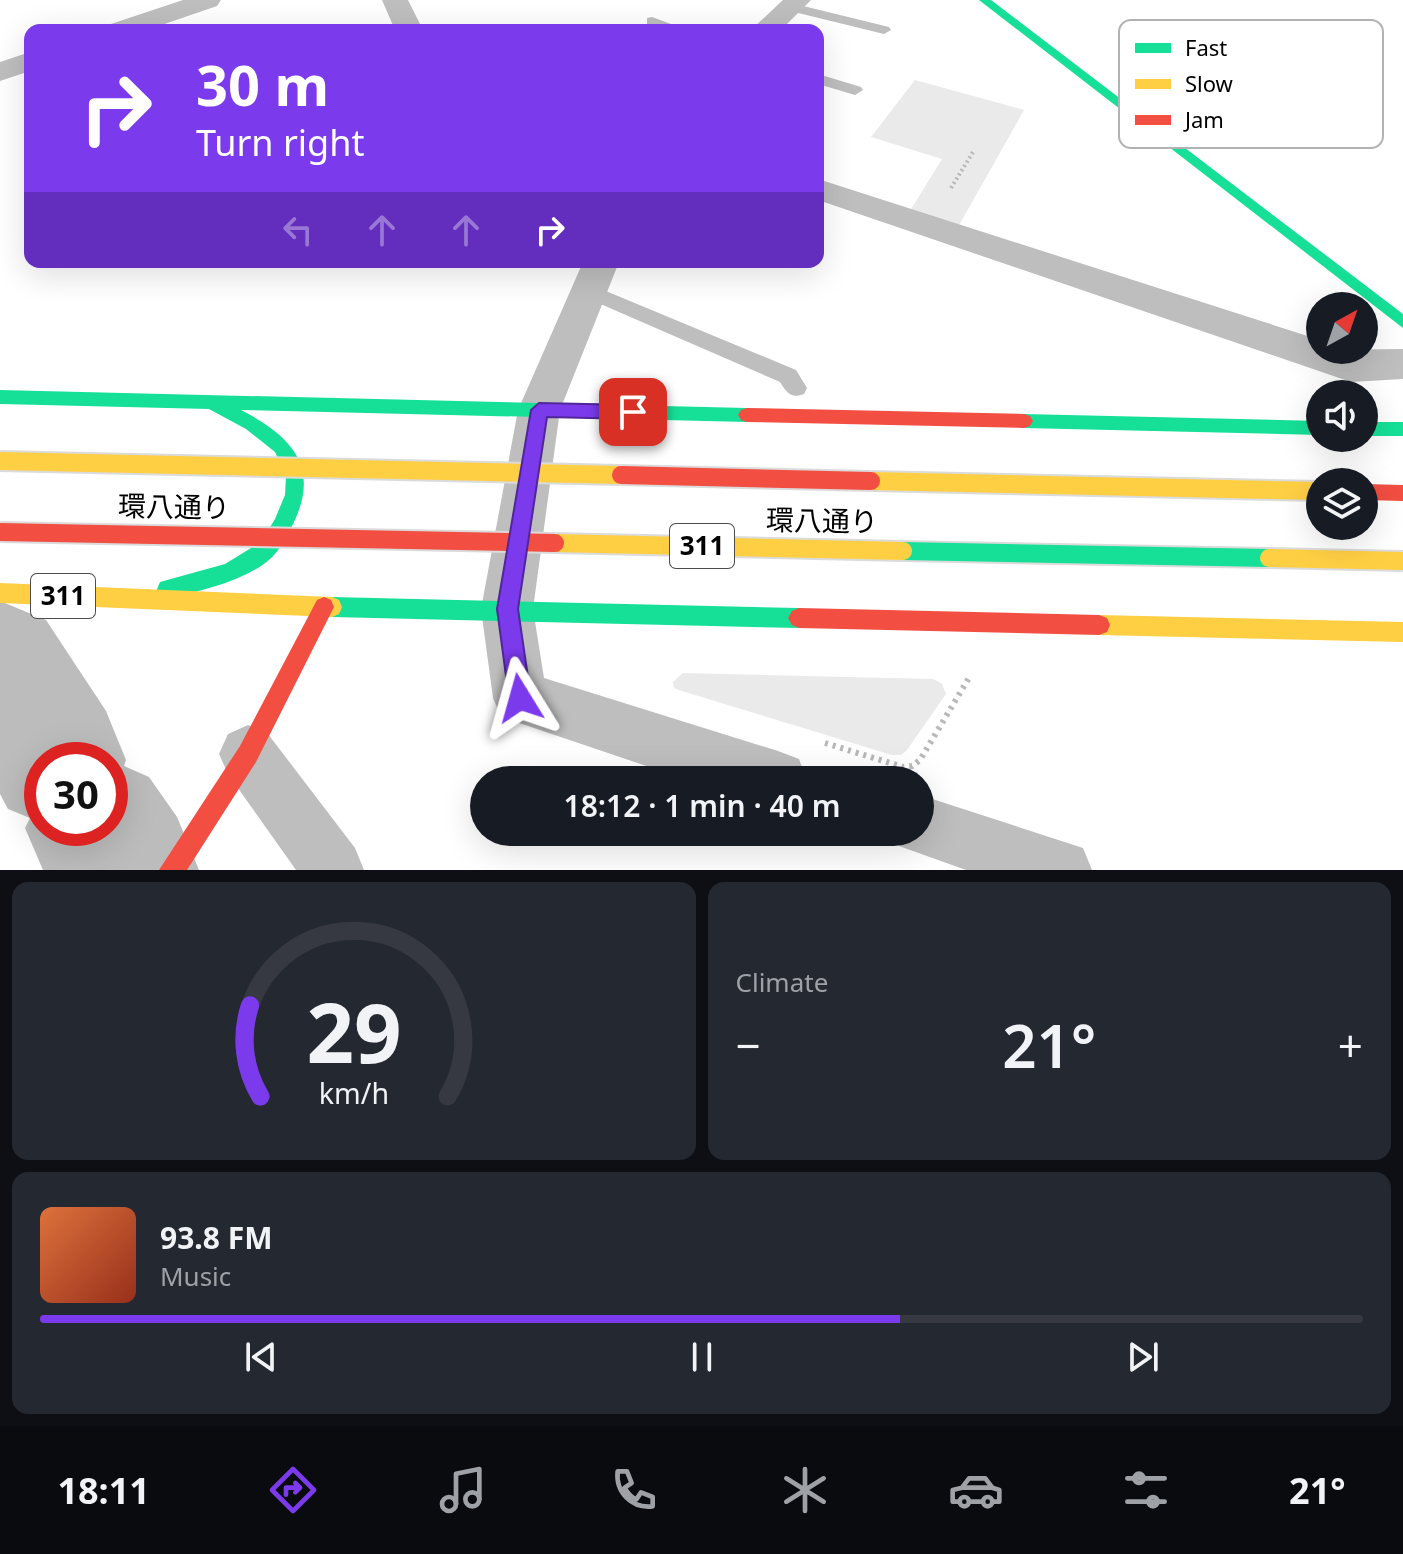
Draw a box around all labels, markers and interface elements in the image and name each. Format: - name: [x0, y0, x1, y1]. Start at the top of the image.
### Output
- legend: [1119, 20, 1383, 148]
- text: Fast: [1185, 32, 1227, 62]
- text: 30 m: [196, 46, 329, 122]
- icon: right: [64, 56, 168, 160]
- text: Slow: [1185, 68, 1234, 98]
- text: Jam: [1183, 104, 1224, 134]
- text: Turn right: [196, 118, 364, 167]
- icon: left: [276, 208, 320, 252]
- icon: ahead: [360, 208, 404, 252]
- icon: ahead: [444, 208, 488, 252]
- icon: right: [528, 208, 572, 252]
- north arrow: [1306, 292, 1378, 364]
- map controls: [1306, 292, 1378, 540]
- pin: [599, 378, 667, 446]
- button: sound: [1306, 380, 1378, 452]
- icon: arrive: [611, 390, 655, 434]
- button: layers: [1306, 468, 1378, 540]
- street label: 環八通り: [118, 486, 230, 526]
- street label: 環八通り: [766, 500, 878, 540]
- road number: 311: [670, 524, 734, 568]
- road number: 311: [31, 574, 95, 618]
- position arrow: [478, 656, 562, 740]
- speed limit sign: 30: [24, 742, 128, 846]
- text: 18:12 · 1 min · 40 m: [564, 785, 841, 826]
- text: Climate: [736, 964, 828, 1000]
- text: 29: [306, 974, 401, 1087]
- text: 21°: [1002, 1004, 1096, 1086]
- text: −: [736, 1015, 761, 1075]
- text: +: [1338, 1015, 1363, 1075]
- text: km/h: [319, 1073, 389, 1112]
- text: 93.8 FM: [160, 1217, 272, 1258]
- text: Music: [160, 1258, 231, 1294]
- icon: previous: [239, 1335, 283, 1379]
- icon: pause: [680, 1335, 724, 1379]
- icon: next: [1121, 1335, 1165, 1379]
- icon: directions: [265, 1462, 321, 1518]
- icon: music: [435, 1462, 491, 1518]
- icon: phone: [606, 1462, 662, 1518]
- icon: climate: [777, 1462, 833, 1518]
- icon: car: [948, 1462, 1004, 1518]
- icon: filters: [1118, 1462, 1174, 1518]
- text: 18:11: [57, 1466, 150, 1515]
- text: 21°: [1289, 1466, 1346, 1515]

